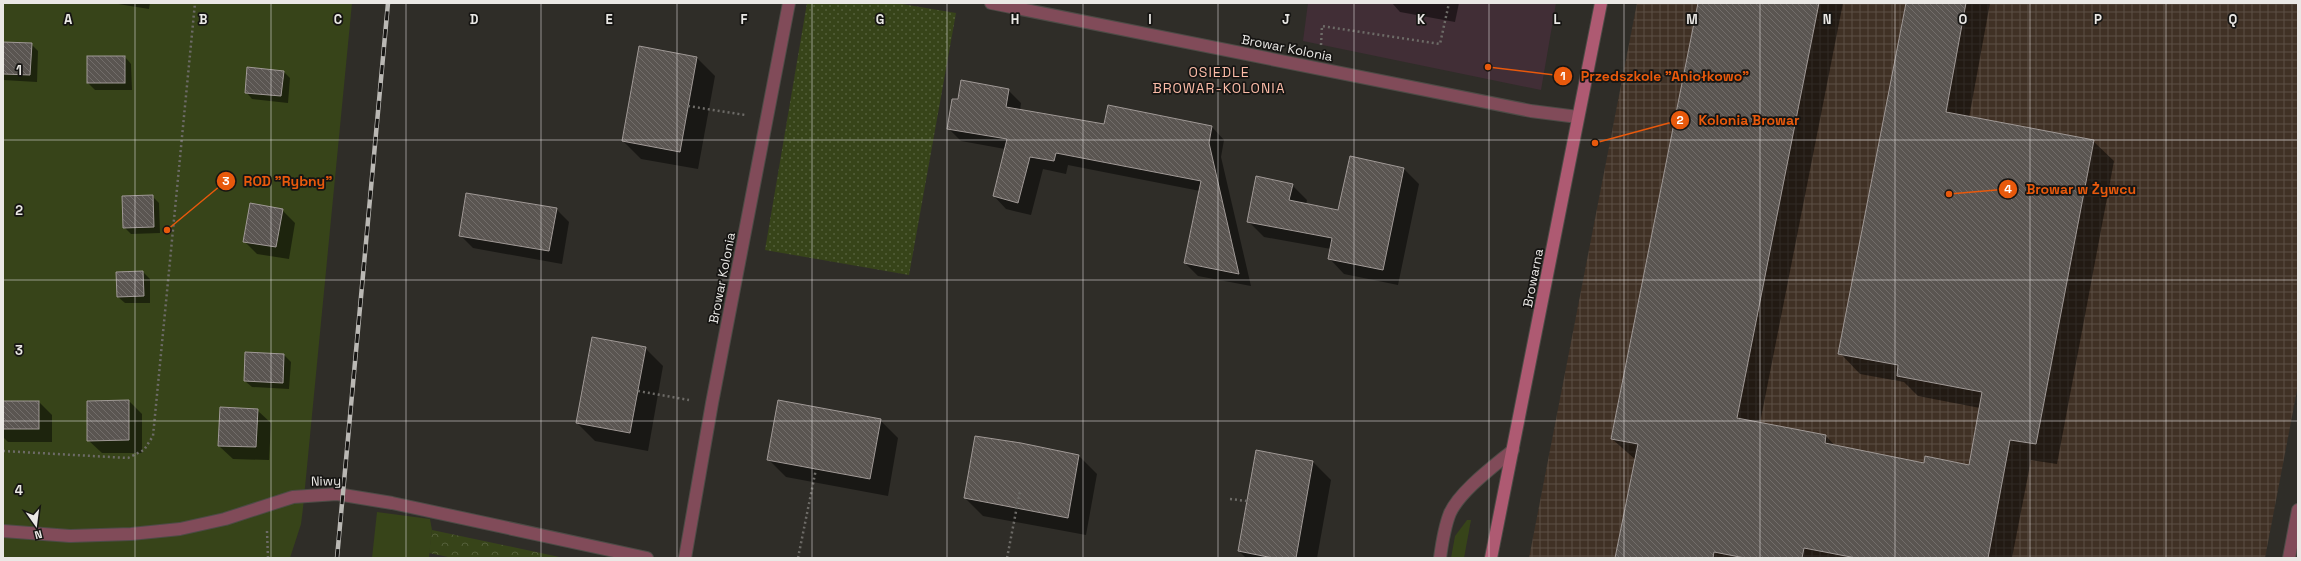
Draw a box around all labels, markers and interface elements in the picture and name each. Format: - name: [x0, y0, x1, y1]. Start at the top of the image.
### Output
- text: A: [64, 11, 73, 28]
- text: B: [199, 11, 208, 28]
- text: C: [334, 11, 342, 28]
- text: D: [470, 11, 479, 28]
- text: E: [605, 11, 613, 28]
- text: F: [741, 11, 748, 28]
- text: G: [876, 11, 884, 28]
- text: H: [1011, 11, 1019, 28]
- text: I: [1148, 11, 1152, 28]
- text: J: [1282, 11, 1290, 28]
- text: K: [1417, 11, 1426, 28]
- text: L: [1553, 11, 1561, 28]
- text: M: [1686, 11, 1698, 28]
- text: N: [1823, 11, 1831, 28]
- text: O: [1959, 11, 1968, 28]
- text: P: [2094, 11, 2102, 28]
- text: Q: [2229, 11, 2238, 28]
- street label: Browar Kolonia: [1240, 31, 1335, 65]
- text: 1: [16, 62, 22, 79]
- district label: OSIEDLE BROWAR-KOLONIA: [1152, 63, 1286, 97]
- callout: Przedszkole "Aniołkowo": [1553, 63, 1757, 89]
- text: Przedszkole "Aniołkowo": [1581, 67, 1749, 85]
- text: 1: [1560, 68, 1566, 84]
- callout: Kolonia Browar: [1670, 107, 1807, 133]
- text: Kolonia Browar: [1698, 111, 1800, 129]
- text: 2: [1676, 112, 1684, 128]
- callout: ROD "Rybny": [216, 168, 340, 194]
- text: ROD "Rybny": [244, 172, 332, 190]
- text: 3: [222, 173, 230, 189]
- callout: Browar w Żywcu: [1998, 176, 2144, 202]
- text: Browar w Żywcu: [2026, 180, 2136, 198]
- text: 4: [2004, 181, 2012, 197]
- text: 2: [15, 202, 23, 219]
- street label: Browar Kolonia: [705, 230, 739, 325]
- street label: Browarna: [1519, 247, 1547, 309]
- text: 3: [15, 342, 23, 359]
- street label: Niwy: [311, 472, 341, 490]
- text: 4: [15, 482, 23, 499]
- north arrow: [16, 505, 56, 545]
- text: N: [33, 527, 44, 542]

